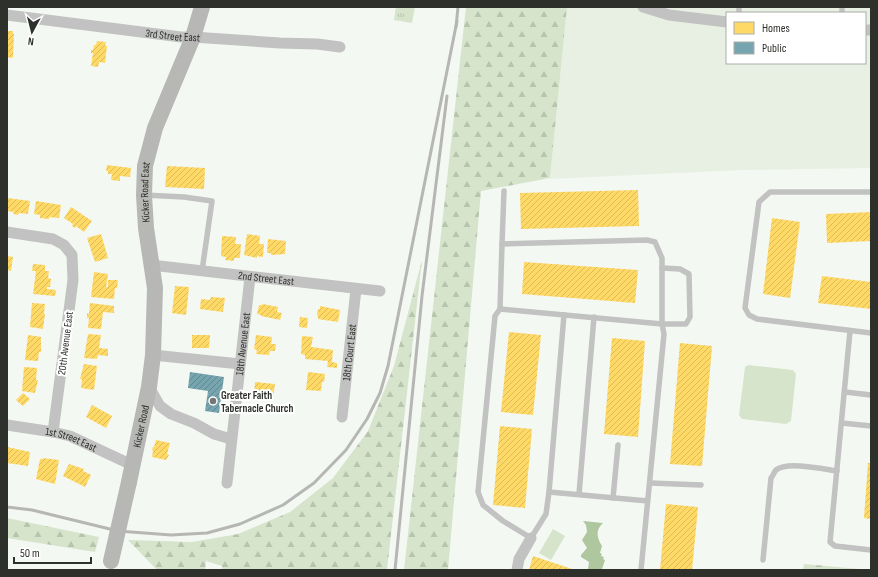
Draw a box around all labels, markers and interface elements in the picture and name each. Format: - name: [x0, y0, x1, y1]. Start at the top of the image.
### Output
- north arrow: [12, 12, 52, 52]
- legend: [726, 12, 866, 64]
- text: Homes: [762, 21, 790, 36]
- street label: 3rd Street East: [145, 27, 201, 45]
- text: N: [27, 35, 35, 48]
- text: Public: [762, 41, 787, 56]
- street label: Kicker Road East: [138, 160, 153, 223]
- street label: 2nd Street East: [237, 269, 296, 288]
- street label: 20th Avenue East: [55, 310, 76, 376]
- street label: 18th Avenue East: [233, 311, 253, 376]
- street label: 18th Court East: [340, 323, 359, 382]
- place label: Greater Faith Tabernacle Church: [221, 389, 293, 415]
- marker: Greater Faith Tabernacle Church: [208, 396, 218, 406]
- street label: Kicker Road: [130, 403, 152, 449]
- street label: 1st Street East: [45, 425, 99, 455]
- scale bar: [14, 539, 91, 565]
- text: 50 m: [20, 546, 40, 561]

